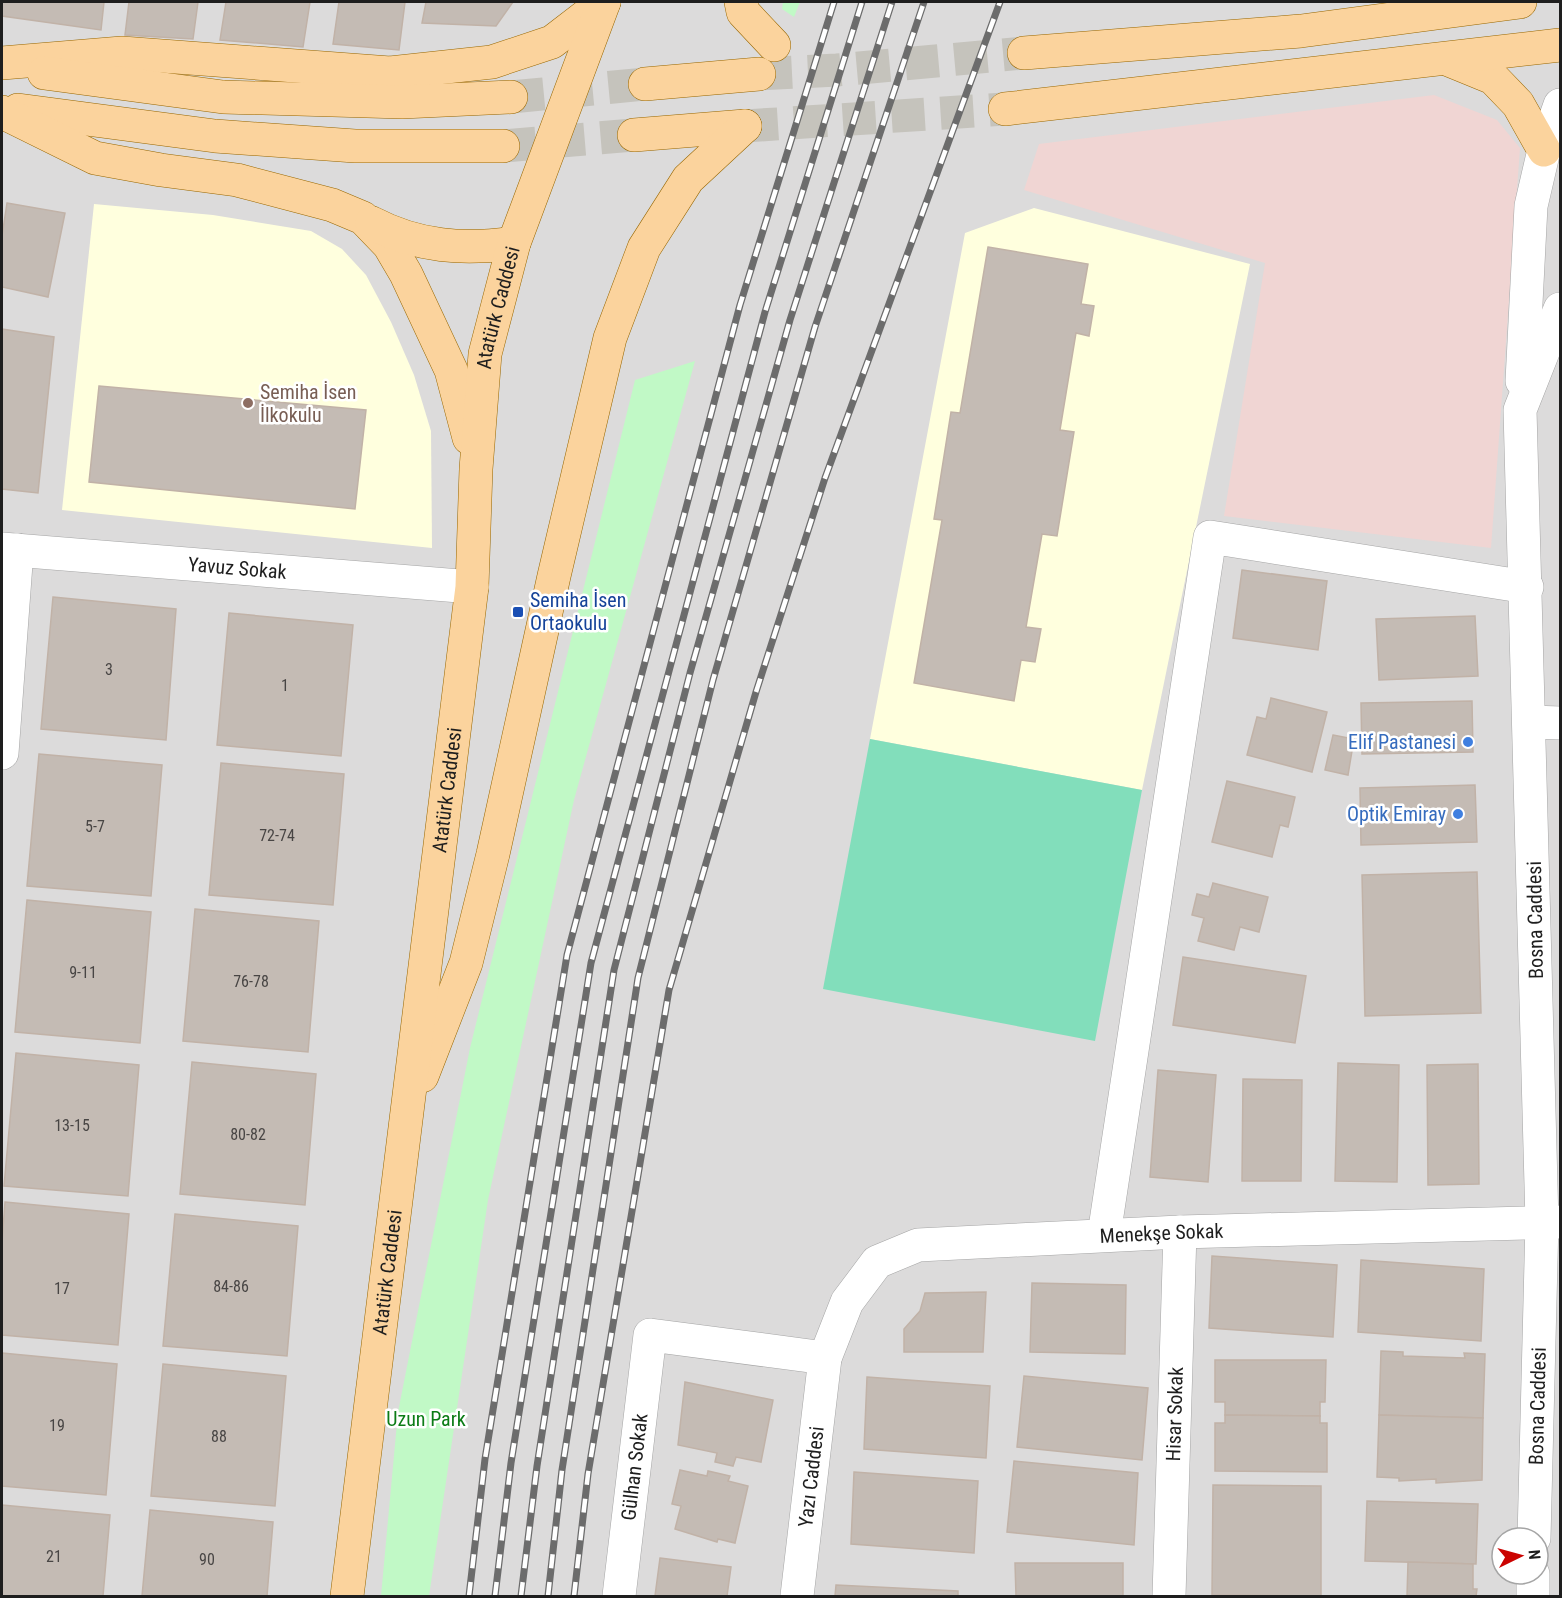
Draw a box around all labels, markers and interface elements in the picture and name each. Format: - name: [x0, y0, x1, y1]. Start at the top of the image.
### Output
- street label: Atatürk Caddesi: [472, 244, 525, 370]
- place label: Semiha İsen İlkokulu: [260, 380, 356, 427]
- marker: Semiha İsen İlkokulu: [241, 396, 255, 410]
- street label: Yavuz Sokak: [187, 552, 287, 584]
- place label: Semiha İsen Ortaokulu: [530, 588, 626, 635]
- marker: Semiha İsen Ortaokulu: [511, 605, 525, 619]
- house number: 3: [105, 660, 113, 679]
- house number: 1: [281, 676, 289, 695]
- street label: Atatürk Caddesi: [427, 726, 466, 854]
- place label: Elif Pastanesi: [1348, 730, 1456, 754]
- marker: Elif Pastanesi: [1461, 735, 1475, 749]
- place label: Optik Emiray: [1347, 802, 1446, 826]
- marker: Optik Emiray: [1451, 807, 1465, 821]
- house number: 5-7: [85, 817, 105, 836]
- house number: 72-74: [259, 826, 295, 845]
- street label: Bosna Caddesi: [1522, 861, 1548, 979]
- house number: 9-11: [69, 963, 97, 982]
- house number: 76-78: [233, 972, 269, 991]
- house number: 13-15: [54, 1116, 90, 1135]
- house number: 80-82: [230, 1125, 266, 1144]
- street label: Atatürk Caddesi: [367, 1208, 407, 1337]
- street label: Menekşe Sokak: [1099, 1219, 1224, 1248]
- house number: 84-86: [213, 1277, 249, 1296]
- house number: 17: [54, 1279, 70, 1298]
- street label: Bosna Caddesi: [1524, 1347, 1551, 1465]
- street label: Hisar Sokak: [1161, 1367, 1188, 1462]
- park label: Uzun Park: [386, 1407, 466, 1431]
- street label: Gülhan Sokak: [616, 1412, 653, 1522]
- house number: 19: [49, 1416, 65, 1435]
- street label: Yazı Caddesi: [793, 1425, 829, 1529]
- house number: 88: [211, 1427, 227, 1446]
- north arrow: [1490, 1526, 1550, 1586]
- house number: 21: [46, 1547, 62, 1566]
- text: N: [1525, 1549, 1544, 1560]
- house number: 90: [199, 1550, 215, 1569]

